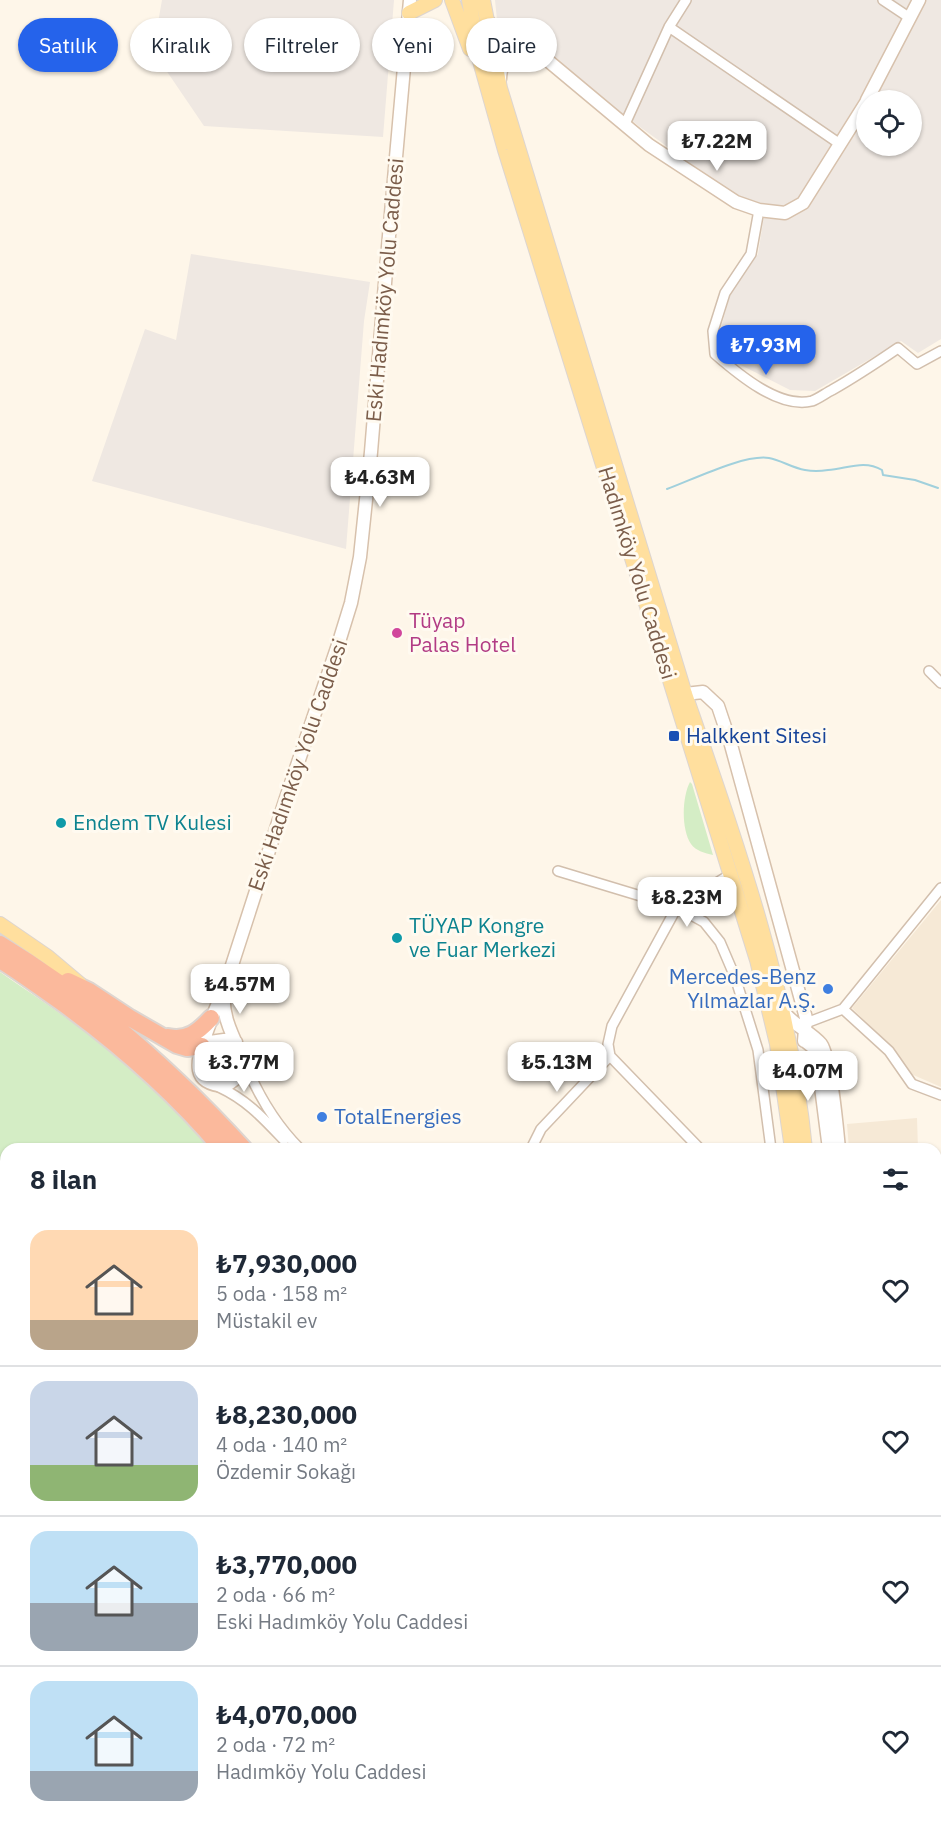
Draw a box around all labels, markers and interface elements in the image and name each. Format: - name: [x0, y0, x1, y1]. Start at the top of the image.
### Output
- chip: Satılık: [18, 18, 118, 72]
- chip: Kiralık: [130, 18, 232, 72]
- chip: Filtreler: [244, 18, 360, 72]
- chip: Yeni: [372, 18, 454, 72]
- chip: Daire: [466, 18, 557, 72]
- map controls: [856, 90, 922, 156]
- button: locate: [856, 90, 922, 156]
- pin: ₺7.22M: [668, 121, 766, 172]
- text: ₺7.22M: [682, 127, 752, 154]
- street label: Eski Hadımköy Yolu Caddesi: [359, 157, 409, 423]
- pin: ₺7.93M: [717, 325, 815, 376]
- text: ₺7.93M: [731, 331, 801, 358]
- pin: ₺4.63M: [331, 457, 429, 508]
- text: ₺4.63M: [345, 463, 415, 490]
- street label: Hadımköy Yolu Caddesi: [592, 463, 684, 682]
- place label: Tüyap Palas Hotel: [409, 606, 516, 658]
- marker: Tüyap Palas Hotel: [390, 626, 404, 640]
- street label: Eski Hadımköy Yolu Caddesi: [241, 635, 353, 894]
- place label: Halkkent Sitesi: [686, 721, 827, 749]
- marker: Halkkent Sitesi: [667, 729, 681, 743]
- place label: Endem TV Kulesi: [73, 808, 232, 836]
- marker: Endem TV Kulesi: [54, 816, 68, 830]
- pin: ₺8.23M: [638, 877, 736, 928]
- text: ₺8.23M: [652, 883, 722, 910]
- place label: TÜYAP Kongre ve Fuar Merkezi: [409, 911, 556, 963]
- marker: TÜYAP Kongre ve Fuar Merkezi: [390, 931, 404, 945]
- place label: Mercedes-Benz Yılmazlar A.Ş.: [669, 962, 816, 1014]
- pin: ₺4.57M: [191, 964, 289, 1015]
- text: ₺4.57M: [205, 970, 275, 997]
- marker: Mercedes-Benz Yılmazlar A.Ş.: [821, 982, 835, 996]
- pin: ₺3.77M: [195, 1042, 293, 1093]
- pin: ₺5.13M: [508, 1042, 606, 1093]
- text: ₺3.77M: [209, 1048, 279, 1075]
- text: ₺5.13M: [522, 1048, 592, 1075]
- pin: ₺4.07M: [759, 1051, 857, 1102]
- text: ₺4.07M: [773, 1057, 843, 1084]
- place label: TotalEnergies: [334, 1102, 462, 1130]
- marker: TotalEnergies: [315, 1110, 329, 1124]
- text: 8 ilan: [30, 1162, 97, 1196]
- icon: filters: [879, 1163, 912, 1196]
- text: ₺7,930,000: [216, 1246, 357, 1280]
- icon: home: [78, 1254, 150, 1326]
- icon: heart: [879, 1274, 912, 1307]
- text: 5 oda · 158 m²: [216, 1280, 347, 1307]
- text: Müstakil ev: [216, 1307, 317, 1334]
- text: ₺8,230,000: [216, 1397, 357, 1431]
- icon: home: [78, 1405, 150, 1477]
- icon: heart: [879, 1425, 912, 1458]
- text: 4 oda · 140 m²: [216, 1431, 347, 1458]
- text: Özdemir Sokağı: [216, 1458, 356, 1485]
- text: ₺3,770,000: [216, 1547, 357, 1581]
- icon: home: [78, 1555, 150, 1627]
- icon: heart: [879, 1575, 912, 1608]
- text: 2 oda · 66 m²: [216, 1581, 335, 1608]
- text: Eski Hadımköy Yolu Caddesi: [216, 1608, 468, 1635]
- text: ₺4,070,000: [216, 1697, 357, 1731]
- icon: home: [78, 1705, 150, 1777]
- icon: heart: [879, 1725, 912, 1758]
- text: 2 oda · 72 m²: [216, 1731, 335, 1758]
- text: Hadımköy Yolu Caddesi: [216, 1758, 426, 1785]

